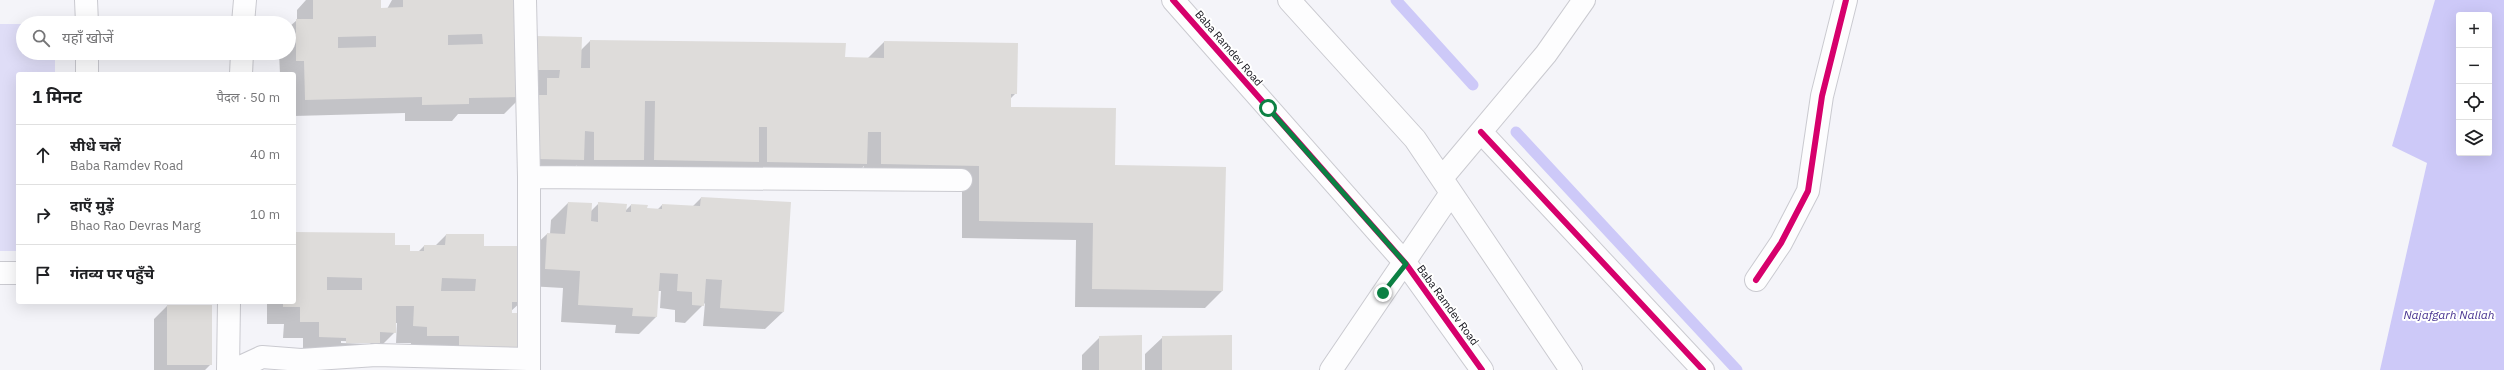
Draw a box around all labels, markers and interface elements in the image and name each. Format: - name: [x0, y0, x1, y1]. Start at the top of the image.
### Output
- street label: Baba Ramdev Road: [1192, 7, 1266, 89]
- map controls: [2456, 12, 2492, 156]
- button: +: [2456, 12, 2492, 48]
- search box: [16, 16, 296, 60]
- icon: search: [30, 27, 52, 49]
- text: यहाँ खोजें: [62, 28, 113, 47]
- button: −: [2456, 48, 2492, 84]
- button: locate: [2456, 84, 2492, 120]
- text: 1 मिनट: [32, 86, 82, 108]
- text: पैदल · 50 m: [217, 89, 280, 106]
- route start: [1259, 99, 1277, 117]
- button: layers: [2456, 120, 2492, 156]
- text: सीधे चलें: [70, 136, 121, 155]
- icon: ahead: [32, 144, 54, 166]
- text: 40 m: [250, 146, 280, 163]
- text: Baba Ramdev Road: [70, 157, 183, 174]
- text: दाएँ मुड़ें: [70, 196, 114, 215]
- icon: right: [32, 204, 54, 226]
- text: 10 m: [250, 206, 280, 223]
- text: Bhao Rao Devras Marg: [70, 217, 201, 234]
- street label: Baba Ramdev Road: [1414, 262, 1482, 348]
- icon: arrive: [32, 264, 54, 286]
- text: गंतव्य पर पहुँचे: [70, 264, 154, 283]
- route end: [1374, 284, 1392, 302]
- water label: Najafgarh Nallah: [2403, 307, 2495, 322]

